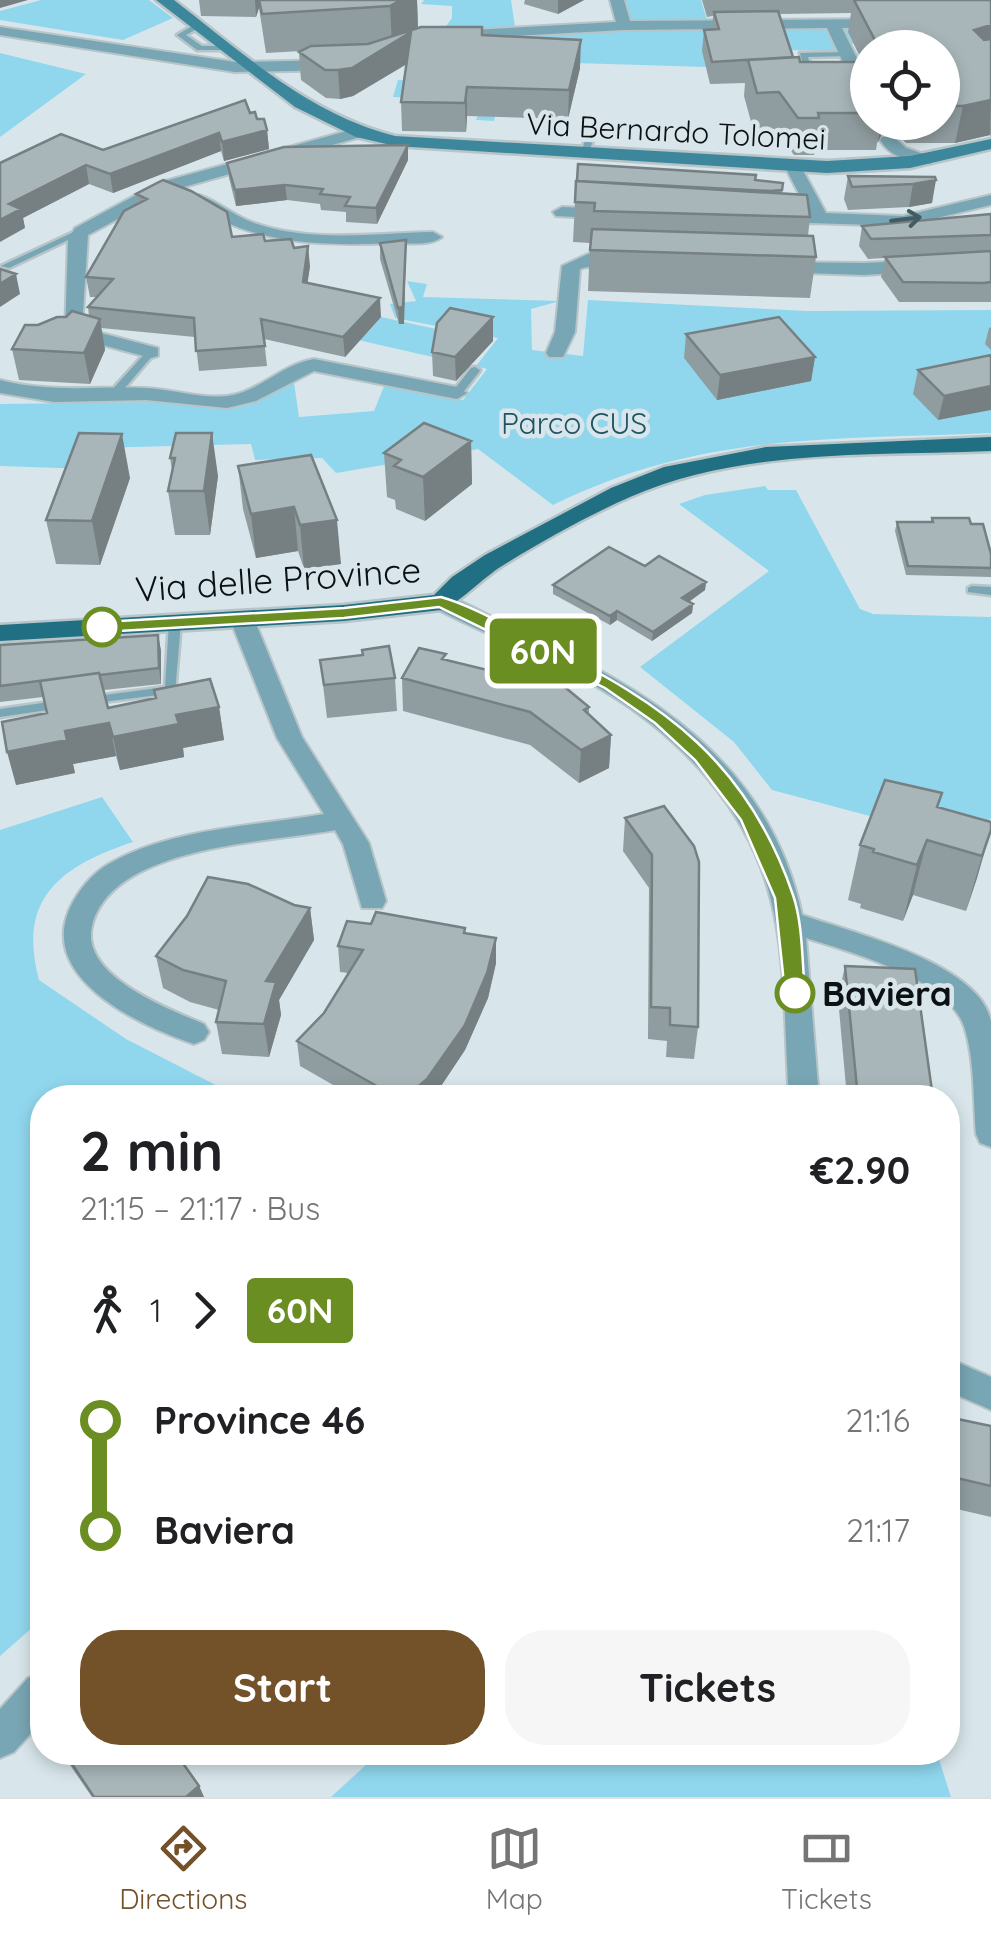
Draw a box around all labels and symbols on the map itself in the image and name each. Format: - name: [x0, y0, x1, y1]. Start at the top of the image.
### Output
- street label: Via Bernardo Tolomei: [525, 104, 827, 158]
- one-way arrow: [890, 209, 922, 228]
- park label: Parco CUS: [501, 404, 647, 442]
- street label: Via delle Province: [134, 547, 422, 611]
- unlabelled marker: [83, 608, 121, 646]
- line badge: 60N: [486, 618, 600, 684]
- place label: Baviera: [822, 971, 952, 1015]
- marker: Baviera: [776, 974, 814, 1012]

